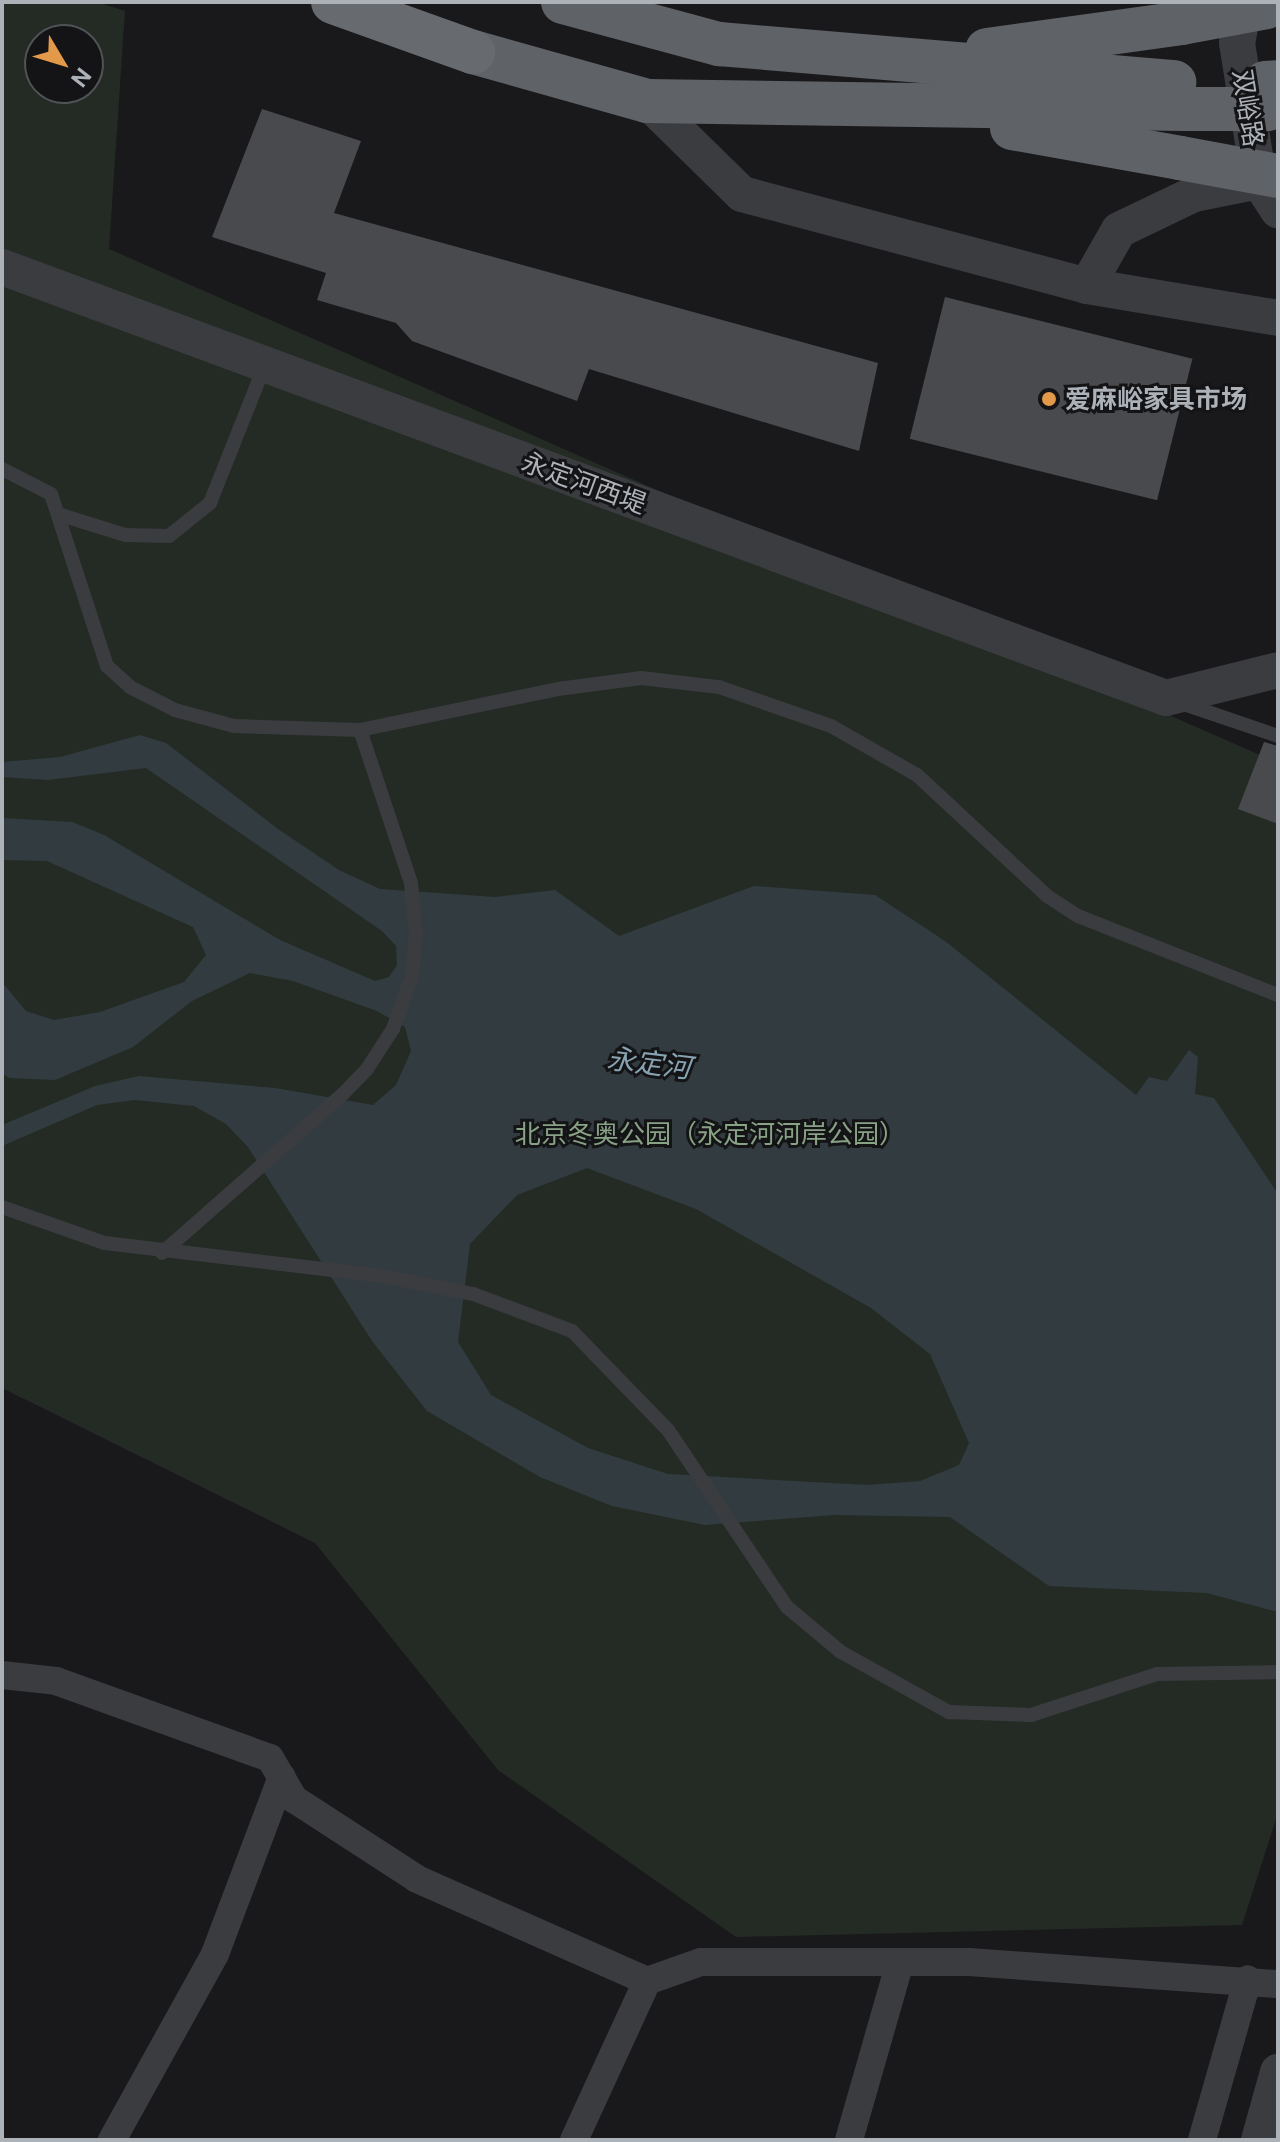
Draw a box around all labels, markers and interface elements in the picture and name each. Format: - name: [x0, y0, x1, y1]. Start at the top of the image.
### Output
- north arrow: [24, 24, 104, 104]
- text: N: [66, 63, 97, 92]
- street label: 双峪路: [1226, 67, 1270, 149]
- place label: 爱麻峪家具市场: [1065, 383, 1247, 415]
- marker: 爱麻峪家具市场: [1040, 390, 1058, 408]
- street label: 永定河西堤: [518, 446, 650, 520]
- water label: 永定河: [605, 1041, 693, 1085]
- park label: 北京冬奥公园（永定河河岸公园）: [515, 1118, 905, 1150]

